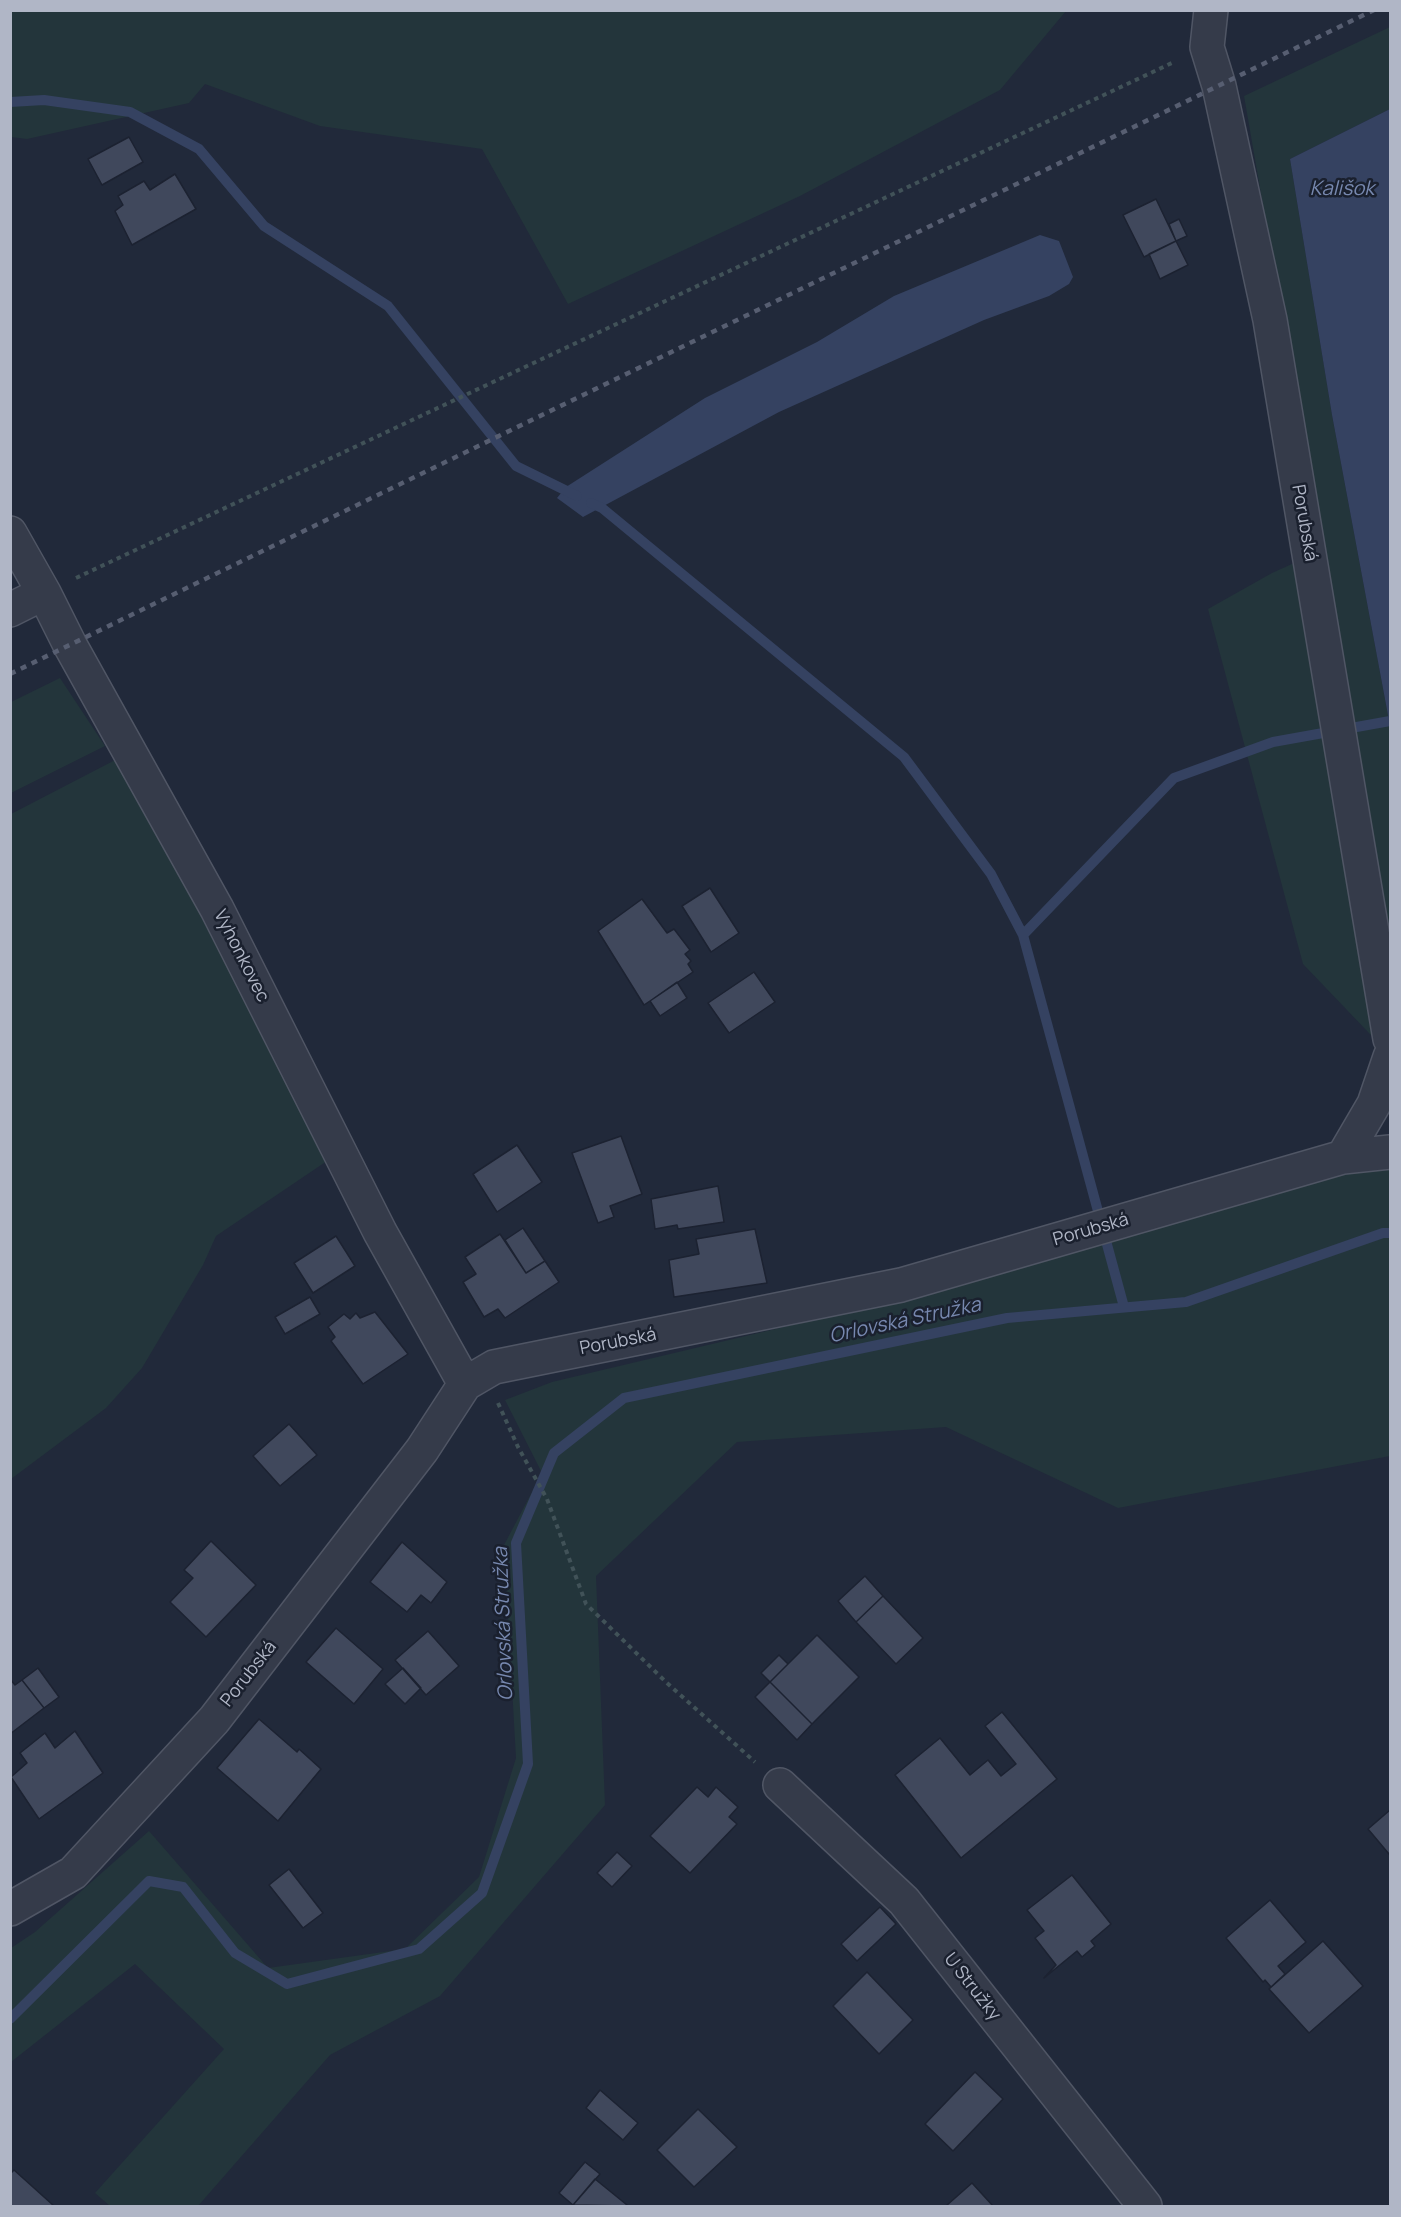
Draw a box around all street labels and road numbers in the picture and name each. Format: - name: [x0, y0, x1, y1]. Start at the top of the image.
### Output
- street label: Porubská: [1287, 483, 1321, 563]
- street label: Vyhonkovec: [209, 906, 273, 1006]
- street label: Porubská: [1051, 1209, 1131, 1251]
- street label: Porubská: [578, 1324, 658, 1360]
- street label: Porubská: [217, 1637, 281, 1711]
- street label: U Stružky: [939, 1949, 1005, 2025]

